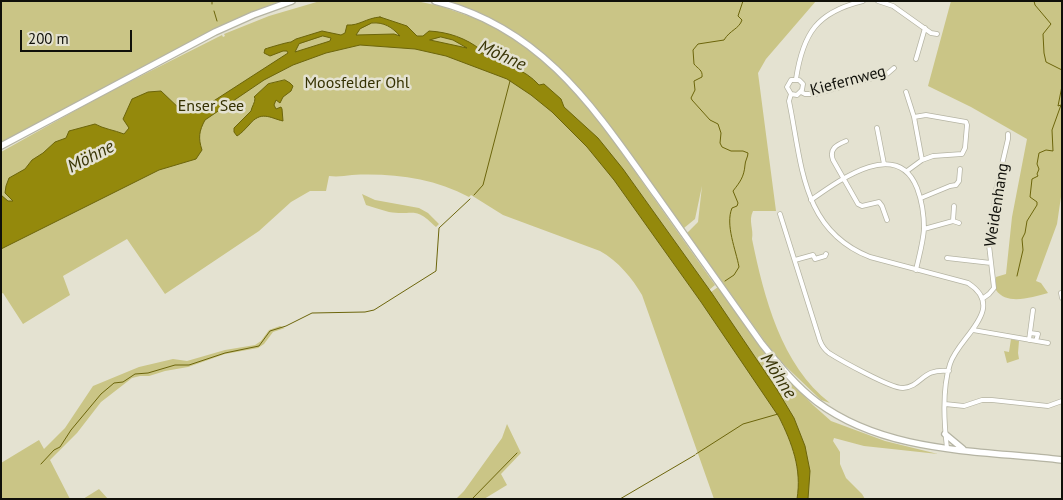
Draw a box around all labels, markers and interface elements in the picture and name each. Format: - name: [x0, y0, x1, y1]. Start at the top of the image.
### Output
- scale bar: [22, 20, 135, 52]
- text: 200 m: [28, 29, 69, 48]
- water label: Möhne: [475, 36, 529, 76]
- street label: Kiefernweg: [808, 62, 888, 100]
- park label: Moosfelder Ohl: [304, 73, 410, 93]
- park label: Enser See: [178, 96, 244, 116]
- water label: Möhne: [64, 136, 118, 178]
- street label: Weidenhang: [981, 162, 1013, 248]
- water label: Möhne: [755, 349, 801, 403]

